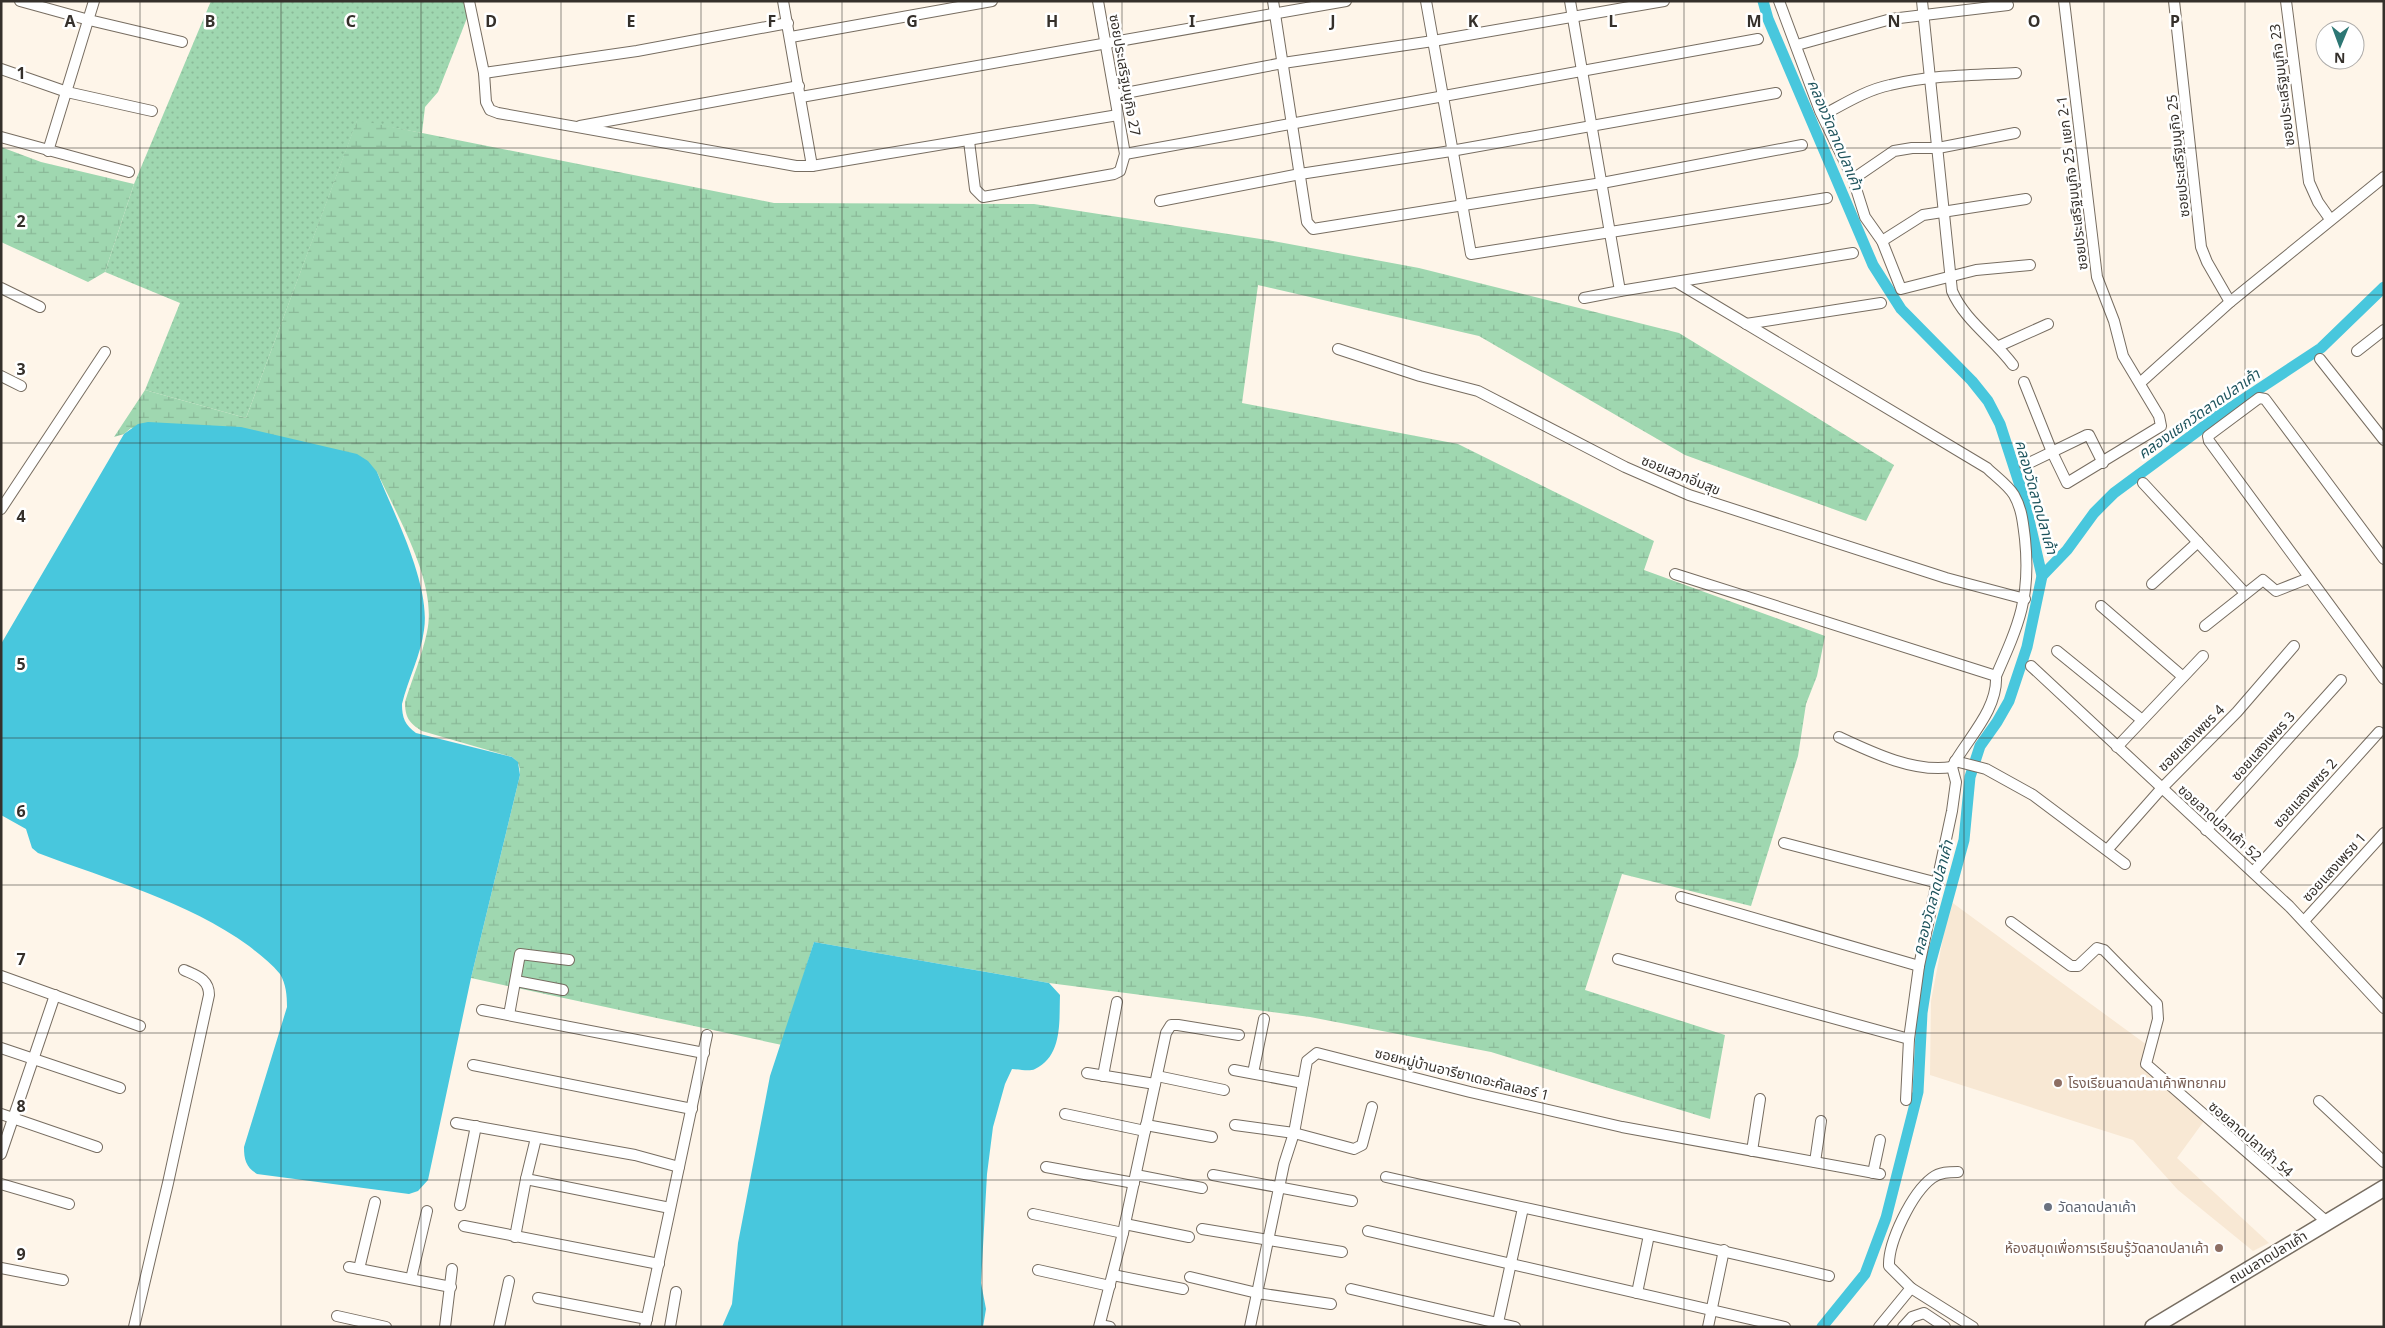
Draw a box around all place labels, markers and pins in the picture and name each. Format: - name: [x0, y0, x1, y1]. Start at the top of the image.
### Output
- place label: โรงเรียนลาดปลาเค้าพิทยาคม: [2068, 1073, 2226, 1092]
- marker: โรงเรียนลาดปลาเค้าพิทยาคม: [2052, 1077, 2064, 1089]
- place label: วัดลาดปลาเค้า: [2058, 1197, 2136, 1216]
- marker: วัดลาดปลาเค้า: [2042, 1201, 2054, 1213]
- place label: ห้องสมุดเพื่อการเรียนรู้วัดลาดปลาเค้า: [2005, 1238, 2209, 1257]
- marker: ห้องสมุดเพื่อการเรียนรู้วัดลาดปลาเค้า: [2213, 1242, 2225, 1254]

